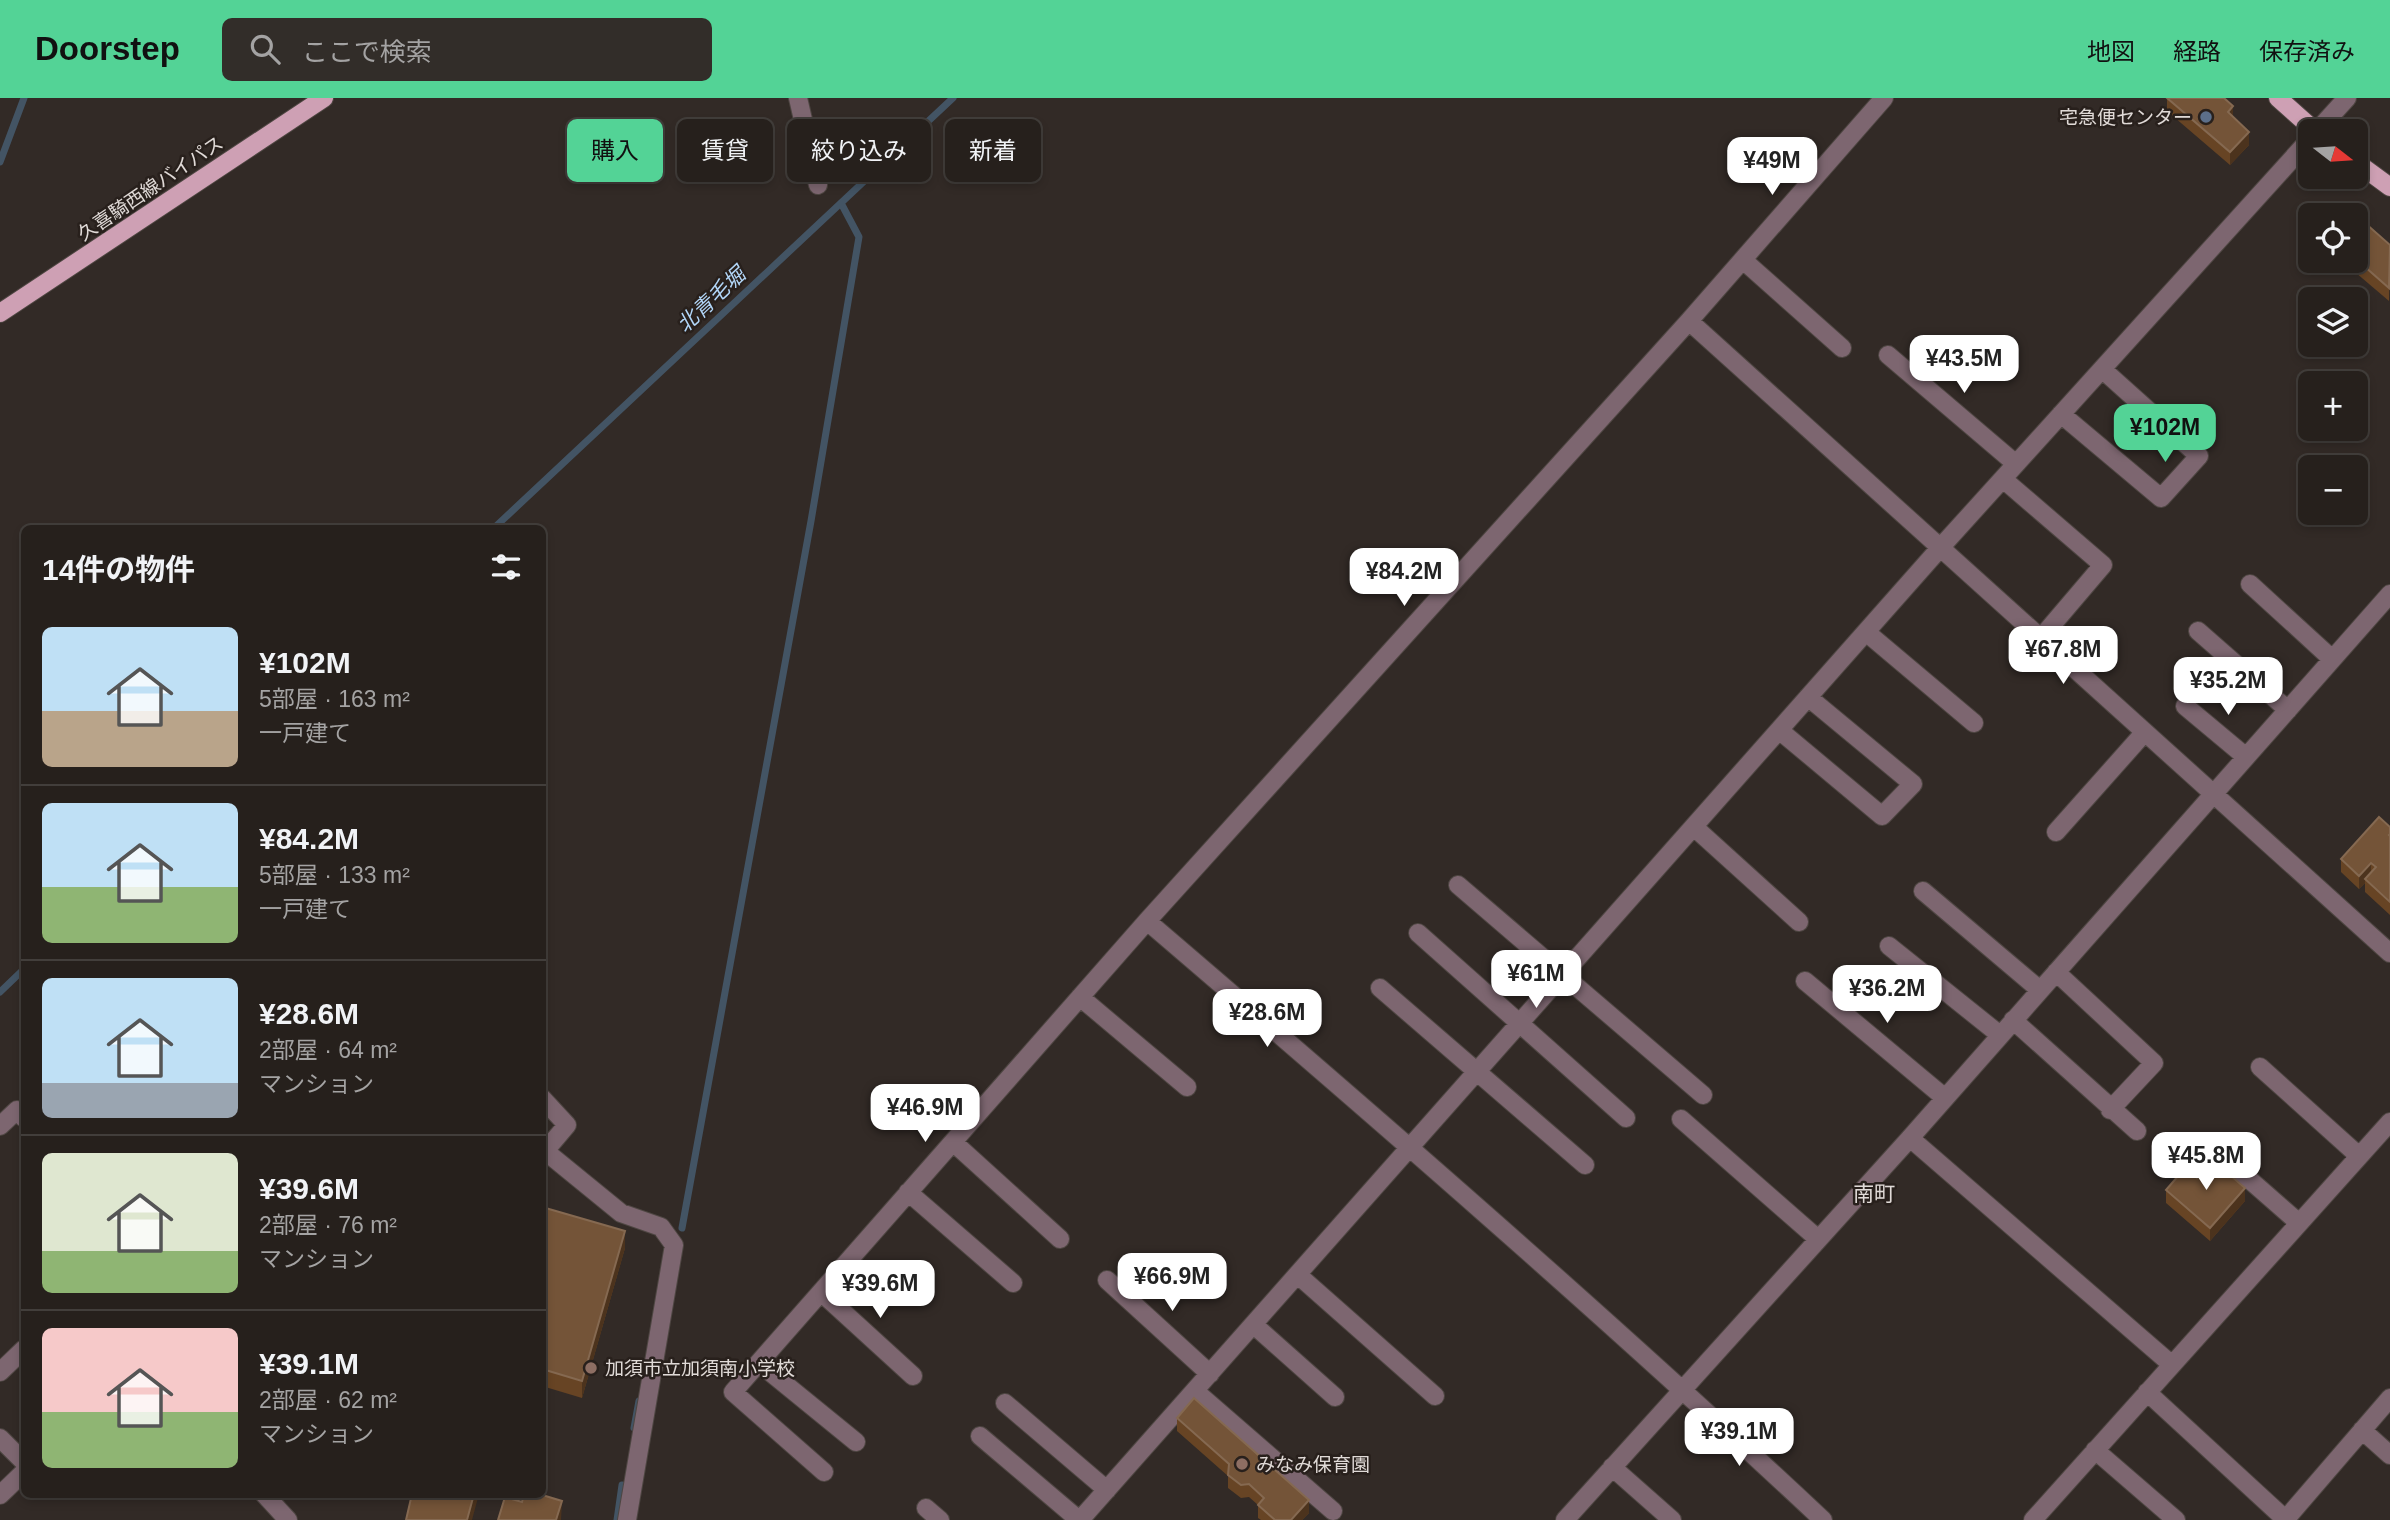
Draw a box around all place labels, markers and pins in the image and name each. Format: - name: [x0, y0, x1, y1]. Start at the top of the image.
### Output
- place label: 宅急便センター: [2059, 107, 2192, 128]
- marker: 宅急便センター: [2198, 109, 2214, 125]
- pin: ¥49M: [1731, 138, 1813, 197]
- pin: ¥43.5M: [1907, 336, 2021, 395]
- pin: ¥102M: [2116, 404, 2214, 464]
- pin: ¥84.2M: [1347, 548, 1461, 608]
- pin: ¥67.8M: [2006, 626, 2120, 686]
- pin: ¥35.2M: [2171, 658, 2285, 717]
- pin: ¥61M: [1495, 950, 1577, 1010]
- pin: ¥36.2M: [1830, 965, 1944, 1025]
- pin: ¥28.6M: [1210, 990, 1324, 1049]
- pin: ¥46.9M: [868, 1084, 982, 1144]
- pin: ¥45.8M: [2149, 1132, 2263, 1192]
- pin: ¥66.9M: [1115, 1254, 1229, 1313]
- pin: ¥39.6M: [823, 1260, 937, 1320]
- place label: 加須市立加須南小学校: [605, 1358, 795, 1379]
- marker: 加須市立加須南小学校: [583, 1360, 599, 1376]
- pin: ¥39.1M: [1682, 1408, 1796, 1468]
- place label: みなみ保育園: [1256, 1454, 1370, 1475]
- marker: みなみ保育園: [1234, 1456, 1250, 1472]

